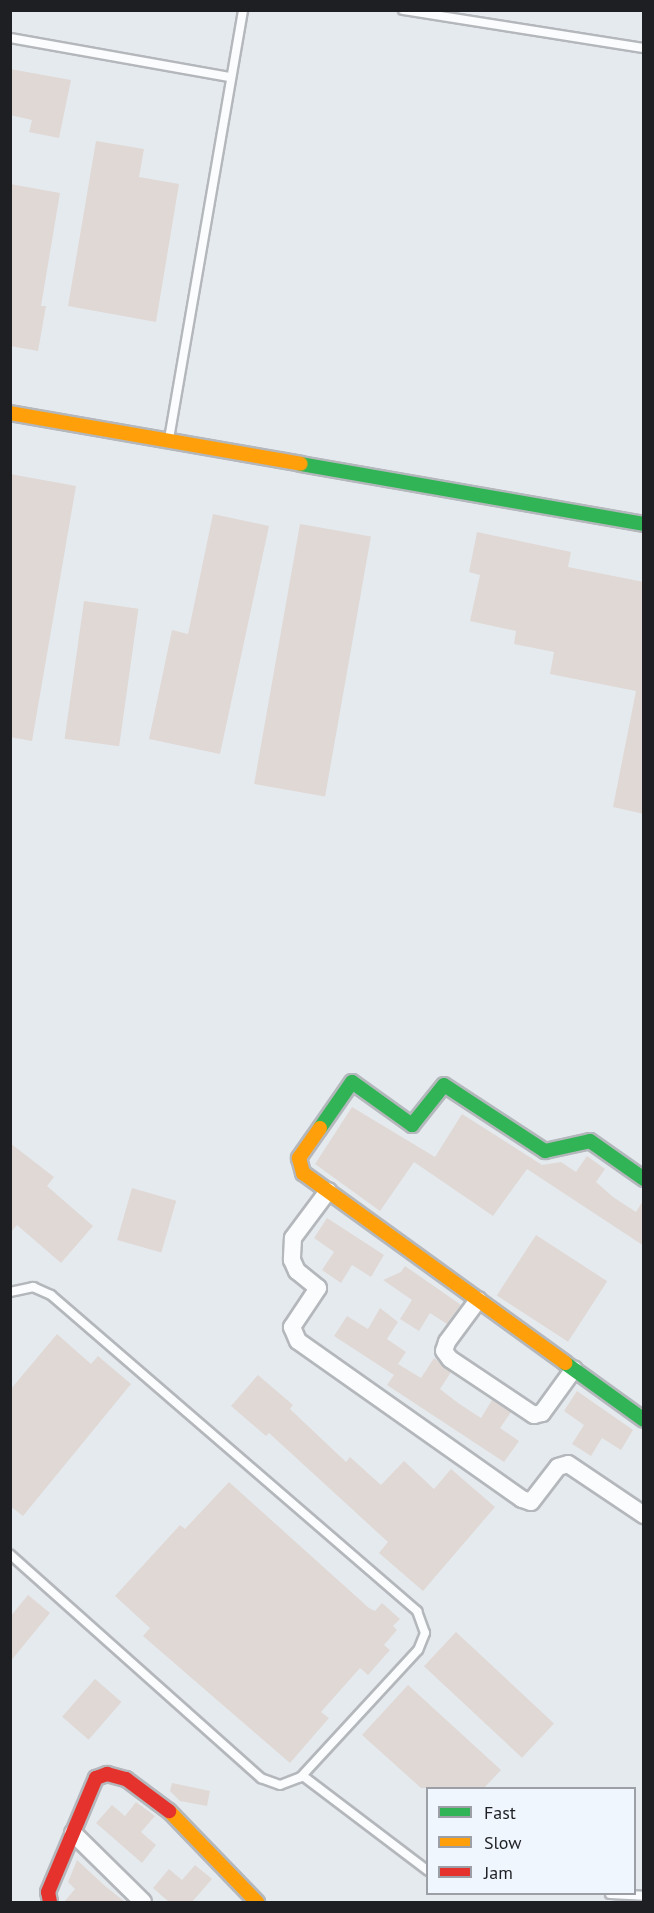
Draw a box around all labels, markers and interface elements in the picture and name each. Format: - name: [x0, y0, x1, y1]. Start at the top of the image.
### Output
- legend: [426, 1787, 636, 1895]
- text: Fast: [484, 1801, 516, 1824]
- text: Slow: [484, 1831, 522, 1854]
- text: Jam: [484, 1861, 513, 1884]

